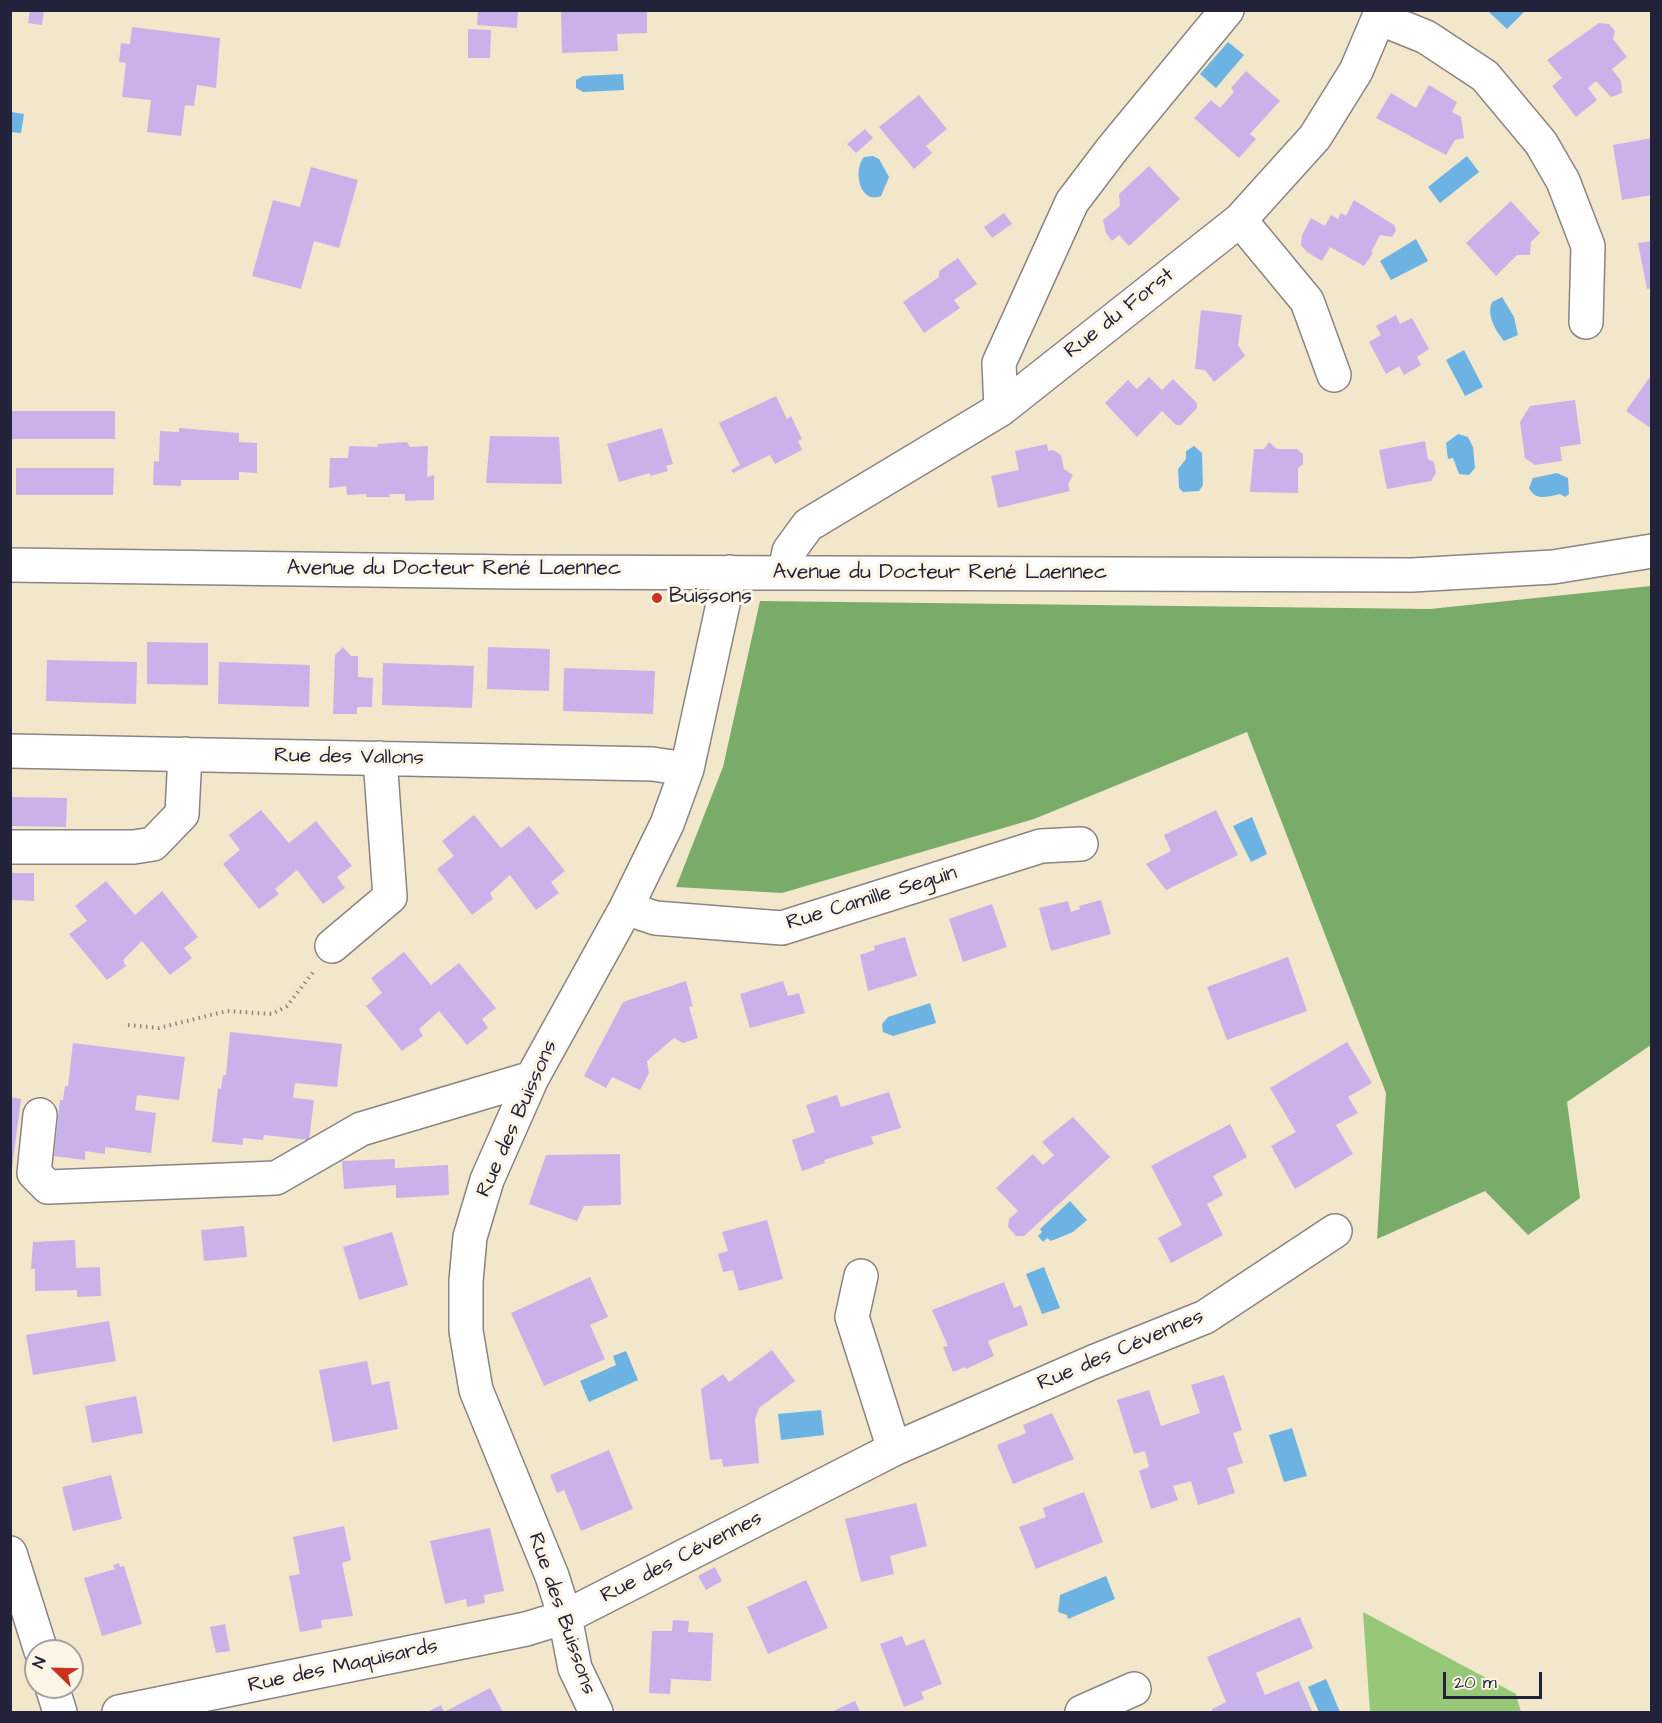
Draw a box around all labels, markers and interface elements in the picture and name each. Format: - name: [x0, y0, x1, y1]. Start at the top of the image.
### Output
- street label: Rue du Forst: [1060, 263, 1180, 365]
- street label: Avenue du Docteur René Laennec: [287, 557, 621, 583]
- street label: Avenue du Docteur René Laennec: [773, 561, 1107, 587]
- place label: Buissons: [669, 585, 752, 611]
- marker: Buissons: [650, 591, 664, 605]
- street label: Rue des Vallons: [274, 744, 424, 772]
- street label: Rue Camille Seguin: [784, 861, 960, 937]
- street label: Rue des Buissons: [472, 1037, 564, 1201]
- street label: Rue des Cévennes: [1034, 1305, 1208, 1397]
- street label: Rue des Cévennes: [597, 1506, 767, 1610]
- street label: Rue des Buissons: [522, 1530, 600, 1698]
- street label: Rue des Maquisards: [246, 1635, 440, 1699]
- north arrow: [24, 1639, 84, 1699]
- text: N: [27, 1654, 51, 1672]
- scale bar: [1446, 1660, 1545, 1698]
- text: 20 m: [1454, 1670, 1497, 1695]

